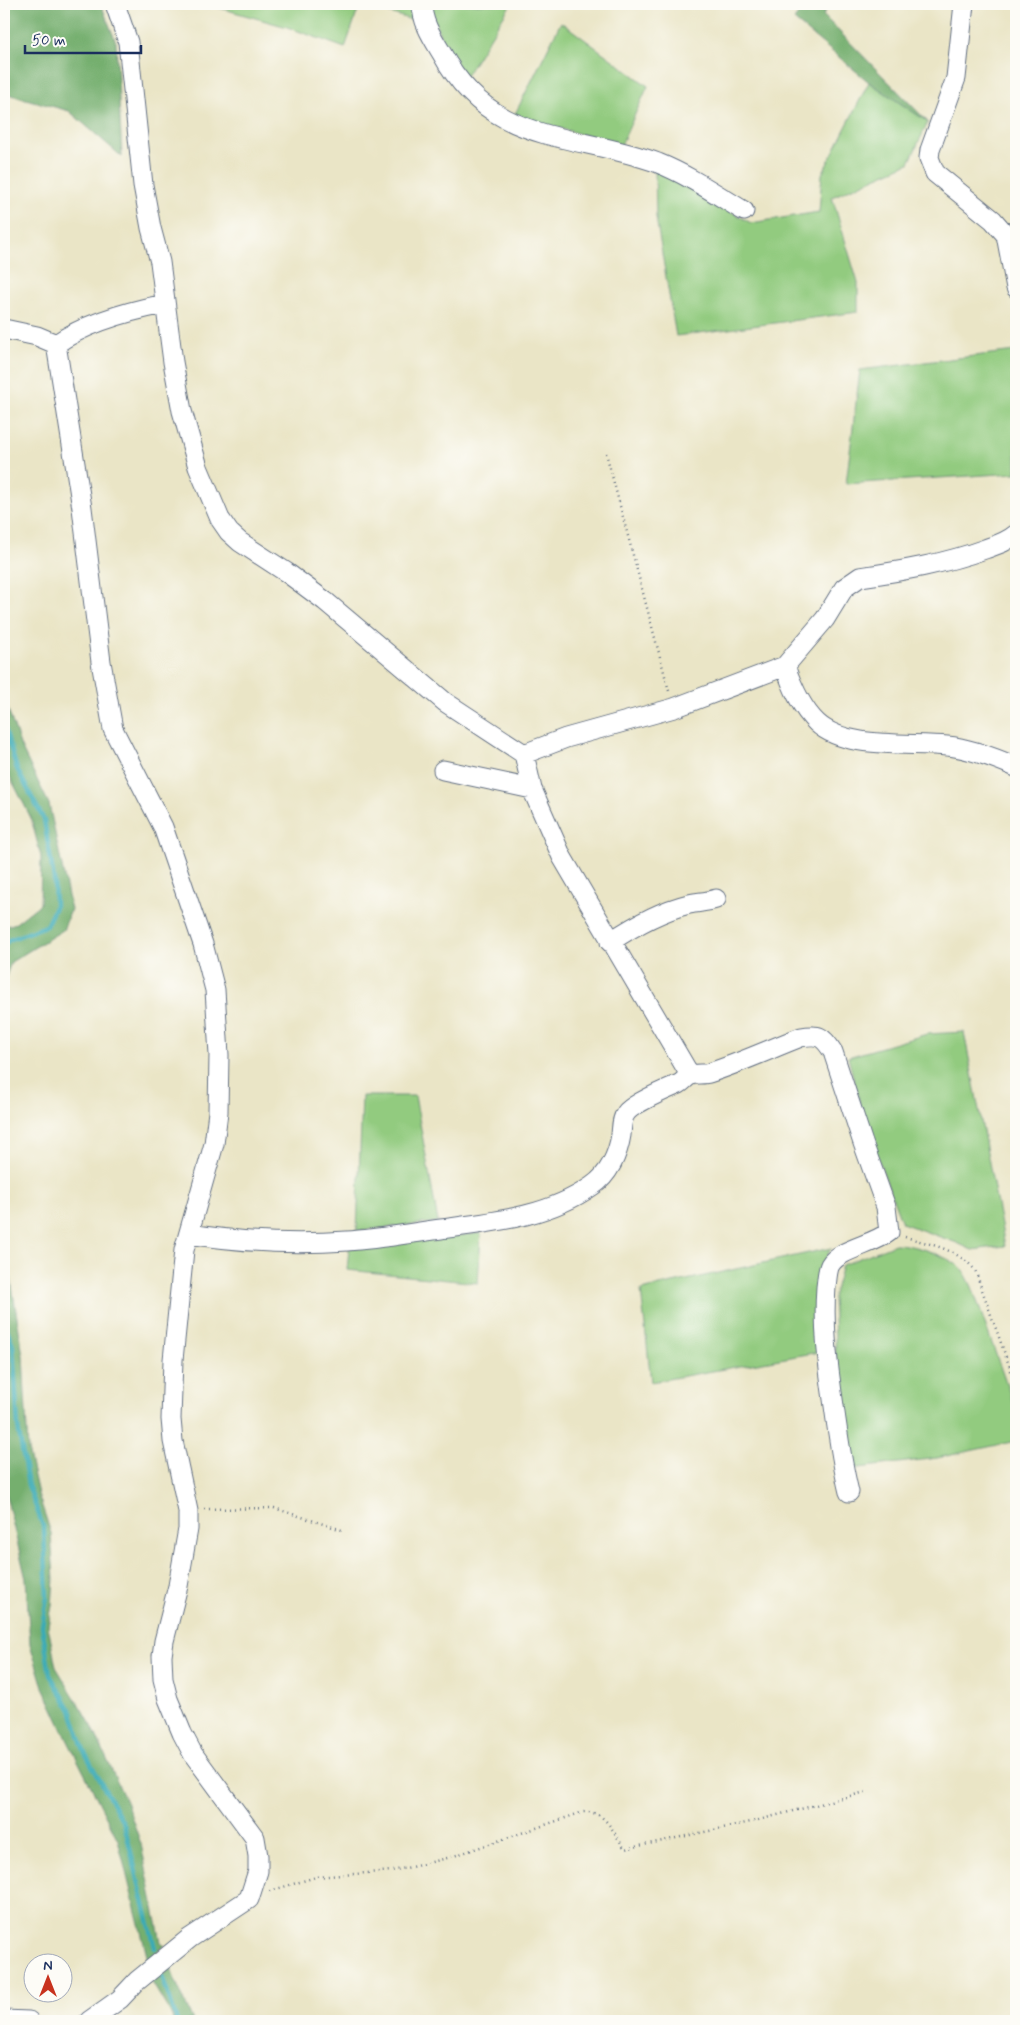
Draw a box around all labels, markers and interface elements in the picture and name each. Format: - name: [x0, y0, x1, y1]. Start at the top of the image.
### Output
- scale bar: [25, 22, 141, 54]
- text: 50 m: [32, 31, 66, 51]
- north arrow: [22, 1952, 72, 2002]
- text: N: [43, 1957, 53, 1975]

